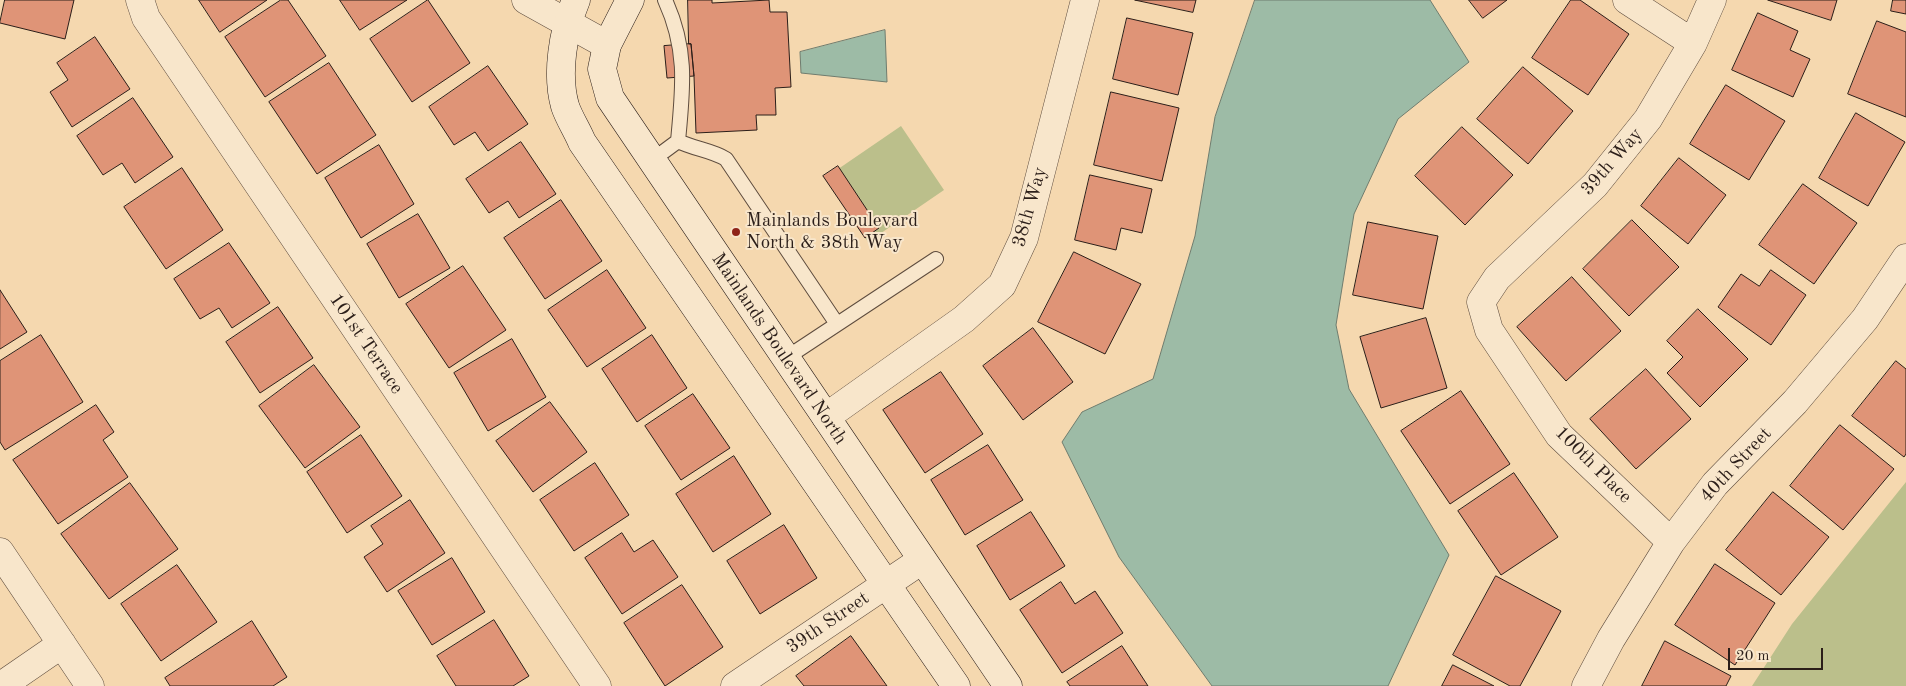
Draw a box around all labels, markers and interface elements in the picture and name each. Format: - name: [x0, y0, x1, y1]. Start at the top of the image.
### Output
- street label: 39th Way: [1576, 123, 1648, 201]
- street label: 38th Way: [1008, 164, 1052, 250]
- place label: Mainlands Boulevard North & 38th Way: [746, 210, 918, 254]
- marker: Mainlands Boulevard North & 38th Way: [730, 226, 742, 238]
- street label: Mainlands Boulevard North: [706, 249, 852, 449]
- street label: 101st Terrace: [324, 289, 408, 399]
- street label: 100th Place: [1550, 422, 1636, 508]
- street label: 40th Street: [1695, 423, 1777, 507]
- street label: 39th Street: [782, 587, 874, 659]
- scale bar: [1731, 638, 1826, 670]
- text: 20 m: [1736, 649, 1770, 664]

